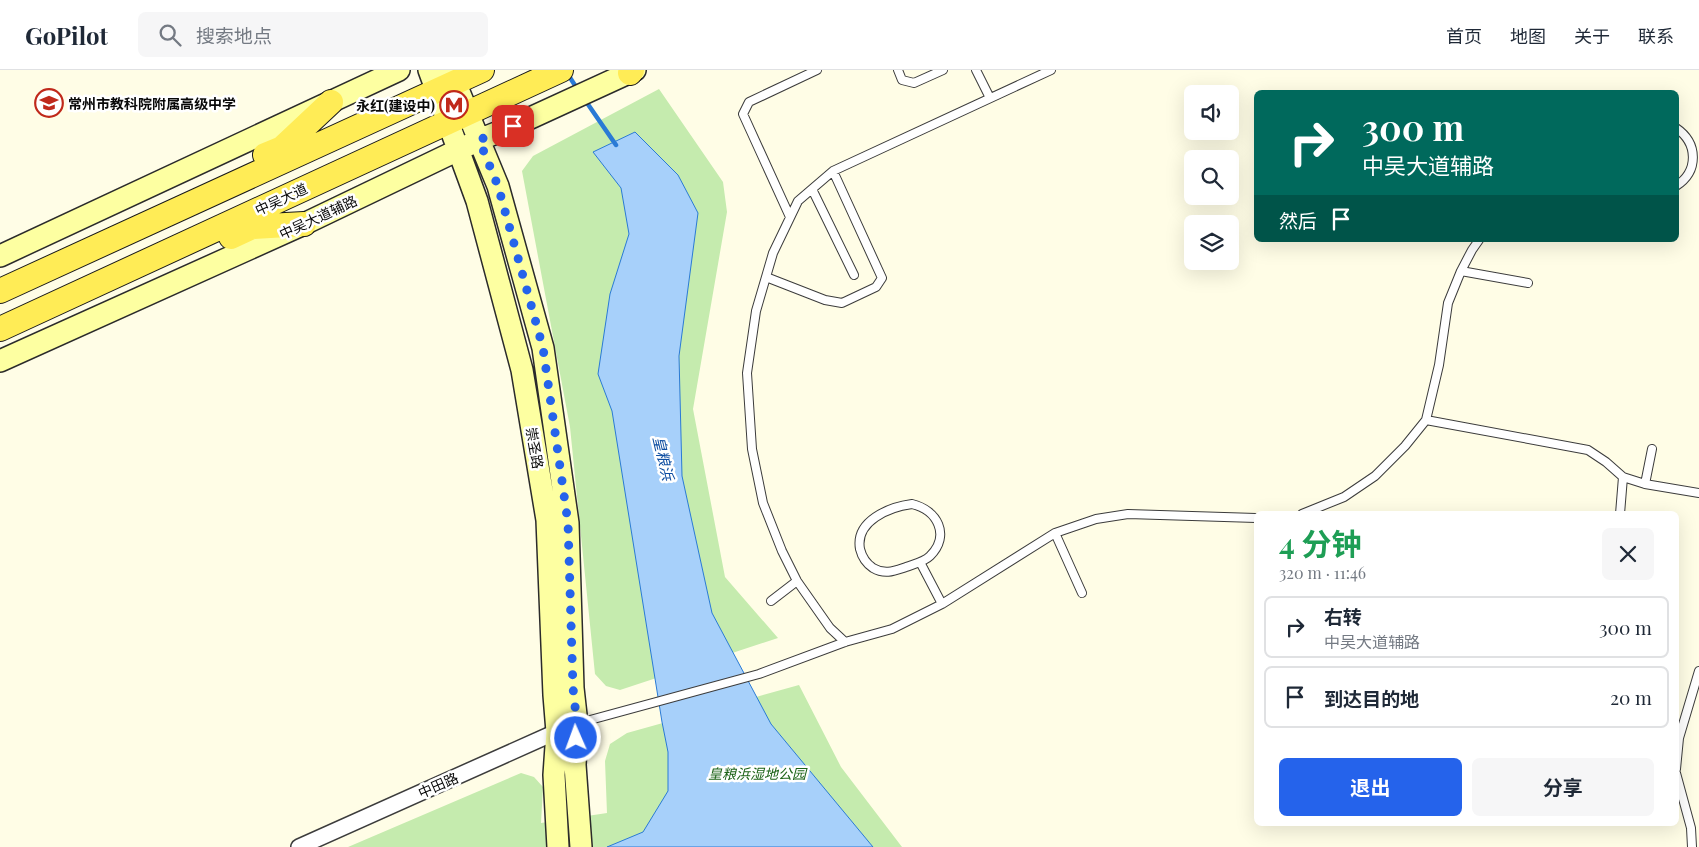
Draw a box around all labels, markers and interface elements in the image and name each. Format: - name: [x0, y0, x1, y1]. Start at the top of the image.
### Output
- search box: [138, 12, 488, 57]
- text: GoPilot: [25, 19, 108, 51]
- icon: search: [156, 21, 184, 49]
- text: 搜索地点: [196, 22, 272, 48]
- text: 首页: [1446, 24, 1482, 48]
- text: 地图: [1510, 24, 1546, 48]
- text: 关于: [1574, 24, 1610, 48]
- text: 联系: [1638, 24, 1674, 48]
- map controls: [1184, 85, 1239, 270]
- button: sound: [1184, 85, 1239, 140]
- school or university icon: 常州市教科院附属高级中学: [34, 88, 64, 118]
- metro station icon: 永红(建设中): [439, 90, 469, 120]
- place label: 常州市教科院附属高级中学: [68, 94, 236, 113]
- place label: 永红(建设中): [356, 96, 435, 115]
- text: 300 m: [1362, 103, 1464, 150]
- pin: [492, 105, 534, 147]
- icon: right: [1279, 110, 1344, 175]
- icon: arrive: [499, 112, 527, 140]
- button: search: [1184, 150, 1239, 205]
- text: 中吴大道辅路: [1362, 150, 1494, 180]
- street label: 中吴大道: [252, 179, 310, 219]
- street label: 中吴大道辅路: [276, 191, 360, 243]
- icon: arrive: [1327, 205, 1355, 233]
- text: 然后: [1279, 207, 1317, 233]
- button: layers: [1184, 215, 1239, 270]
- street label: 崇圣路: [522, 426, 548, 470]
- water label: 皇粮浜: [649, 434, 679, 484]
- text: 4 分钟: [1279, 523, 1362, 563]
- button: close: [1602, 528, 1654, 580]
- text: 320 m · 11:46: [1279, 562, 1366, 583]
- text: 右转: [1324, 603, 1362, 629]
- icon: right: [1281, 613, 1309, 641]
- text: 300 m: [1599, 614, 1652, 640]
- text: 中吴大道辅路: [1324, 631, 1420, 652]
- icon: arrive: [1281, 683, 1309, 711]
- text: 20 m: [1610, 684, 1652, 710]
- text: 到达目的地: [1324, 685, 1419, 711]
- position arrow: [549, 711, 601, 763]
- button: 退出: [1279, 758, 1462, 816]
- button: 分享: [1472, 758, 1654, 816]
- park label: 皇粮浜湿地公园: [708, 764, 808, 783]
- street label: 中田路: [415, 768, 461, 802]

